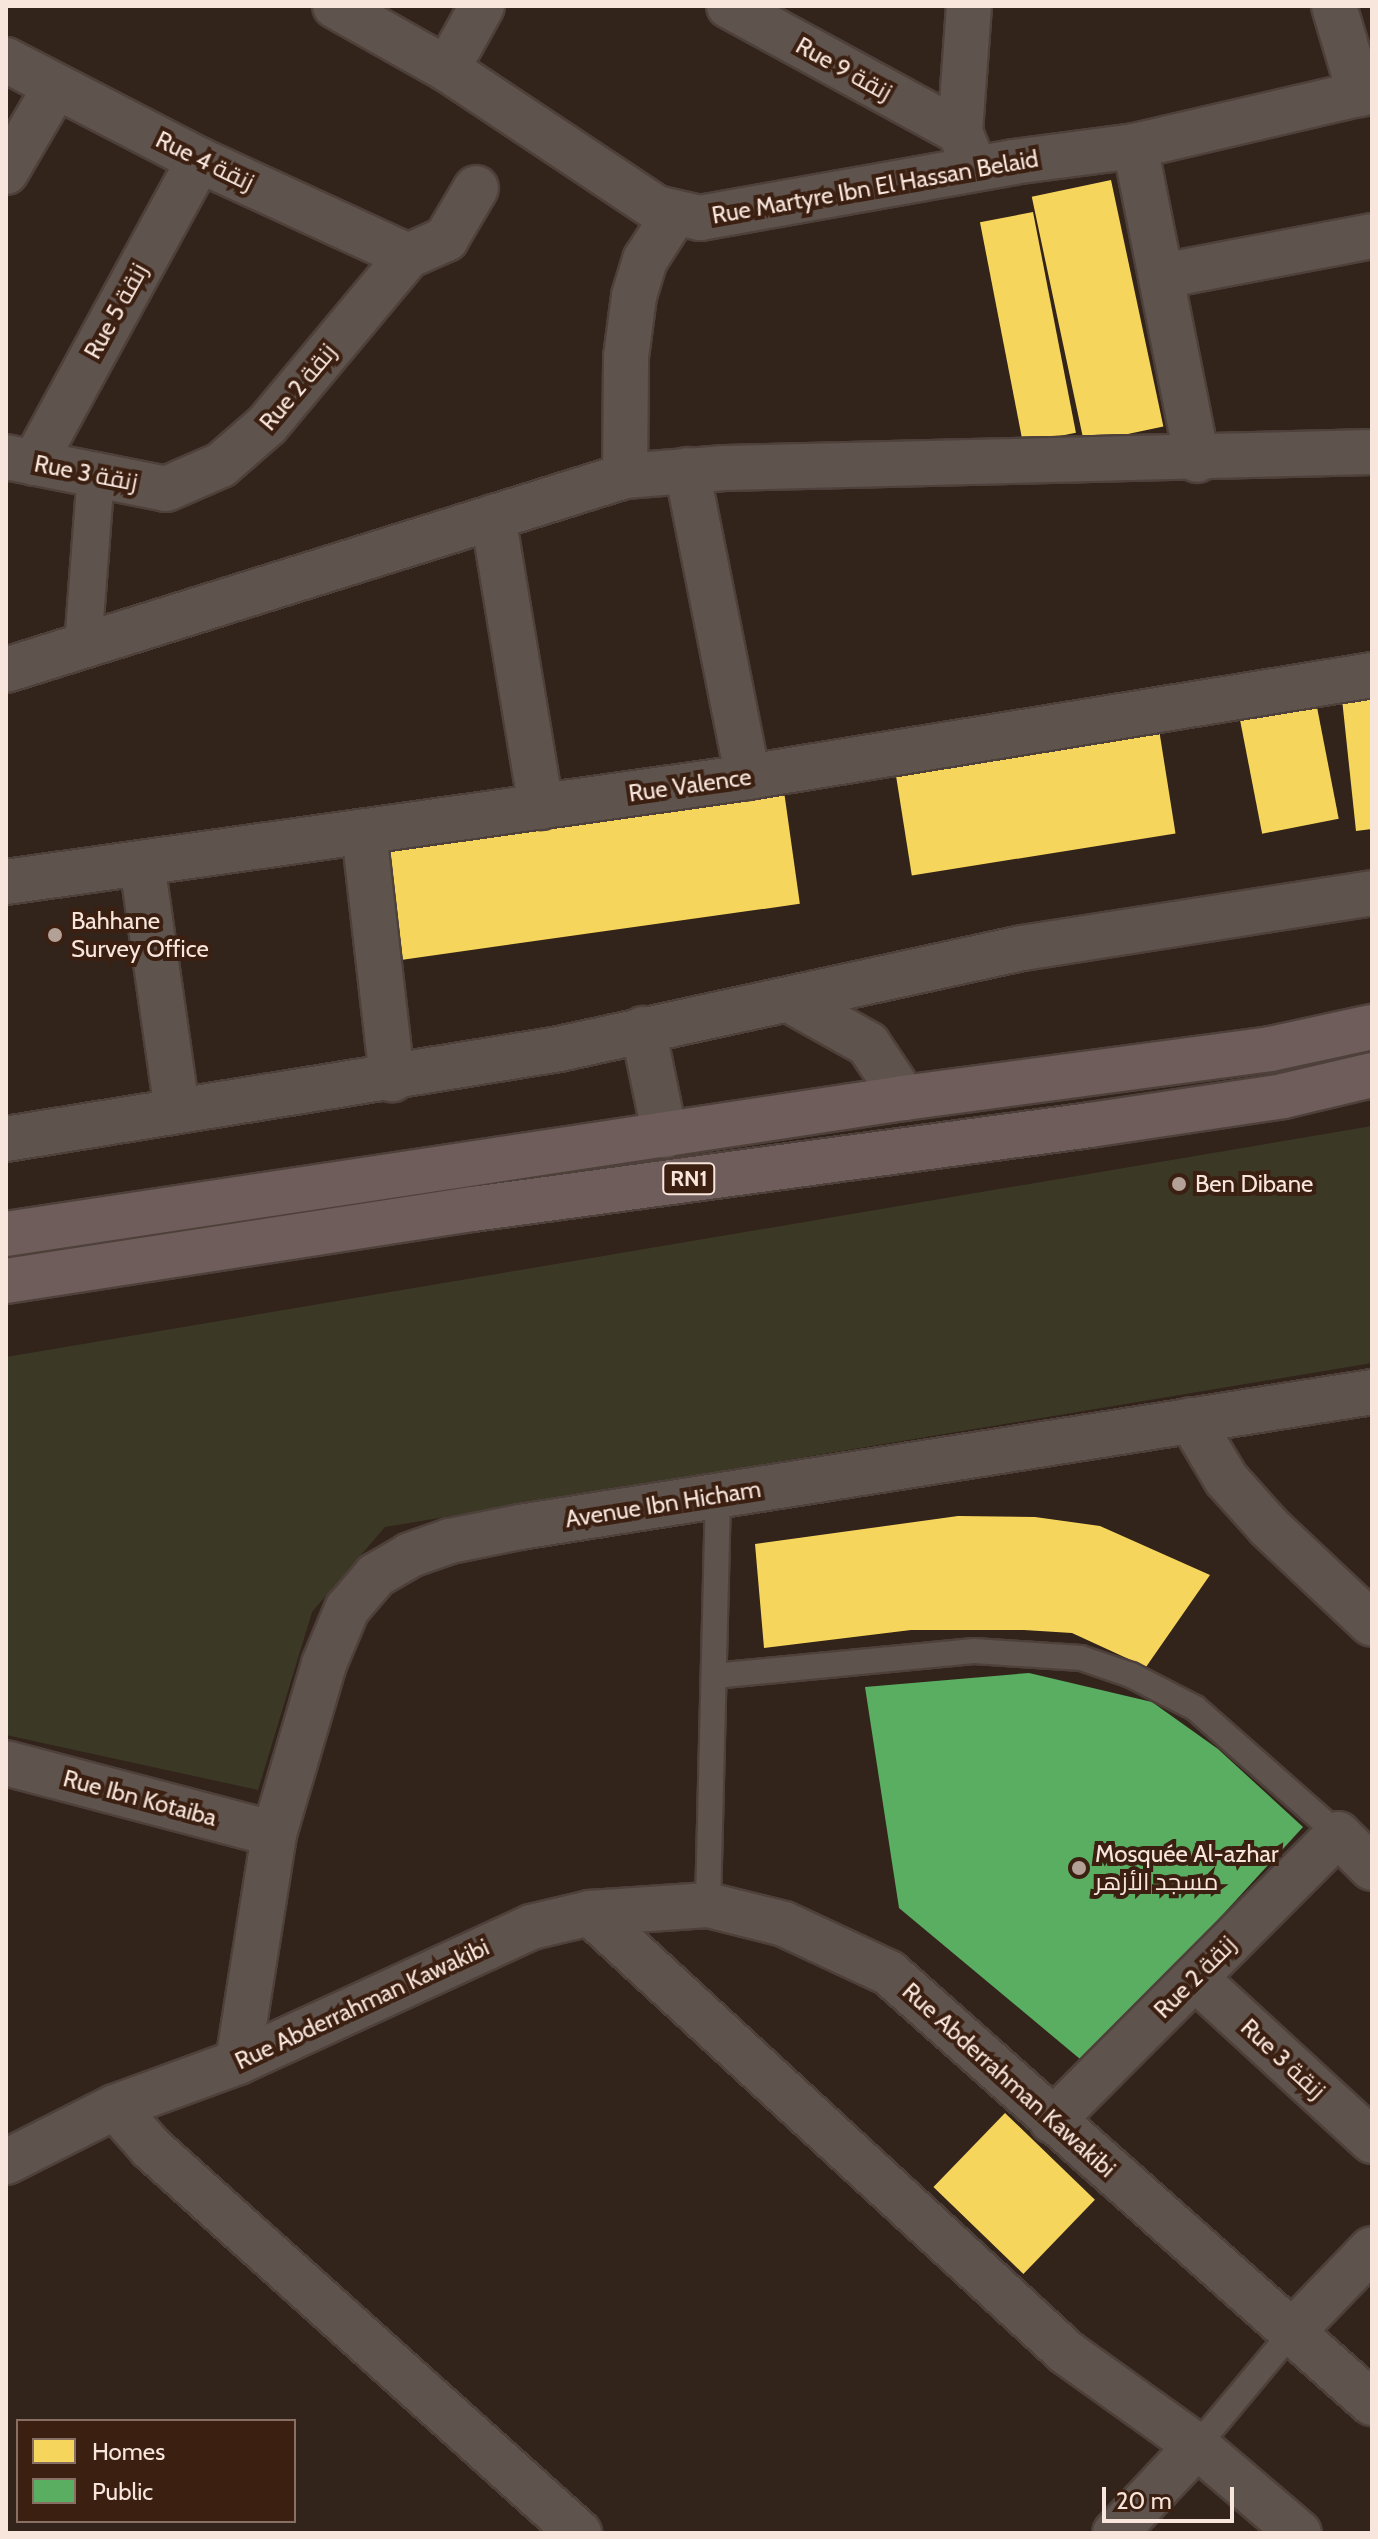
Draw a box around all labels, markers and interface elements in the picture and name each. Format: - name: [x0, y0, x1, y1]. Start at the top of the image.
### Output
- street label: Rue 9 زنقة: [791, 31, 897, 107]
- street label: Rue 4 زنقة: [151, 125, 259, 197]
- street label: Rue Martyre Ibn El Hassan Belaid: [709, 144, 1041, 230]
- street label: Rue 5 زنقة: [78, 258, 154, 364]
- street label: Rue 2 زنقة: [253, 338, 343, 436]
- street label: Rue 3 زنقة: [32, 449, 140, 497]
- street label: Rue Valence: [627, 762, 753, 808]
- place label: Bahhane Survey Office: [71, 907, 209, 963]
- marker: Bahhane Survey Office: [46, 926, 64, 944]
- road number: RN1: [661, 1161, 717, 1197]
- place label: Ben Dibane: [1195, 1170, 1313, 1198]
- marker: Ben Dibane: [1170, 1175, 1188, 1193]
- street label: Avenue Ibn Hicham: [563, 1474, 763, 1534]
- street label: Rue Ibn Kotaiba: [60, 1764, 220, 1832]
- place label: Mosquée Al-azhar مسجد الأزهر: [1095, 1840, 1279, 1896]
- marker: Mosquée Al-azhar مسجد الأزهر: [1070, 1859, 1088, 1877]
- street label: Rue 2 زنقة: [1148, 1930, 1242, 2024]
- street label: Rue Abderrahman Kawakibi: [230, 1932, 494, 2076]
- street label: Rue Abderrahman Kawakibi: [896, 1977, 1122, 2183]
- street label: Rue 3 زنقة: [1235, 2013, 1331, 2105]
- legend: [16, 2419, 296, 2523]
- text: Homes: [92, 2437, 165, 2466]
- scale bar: [1106, 2471, 1238, 2521]
- text: Public: [92, 2477, 153, 2506]
- text: 20 m: [1116, 2486, 1172, 2515]

